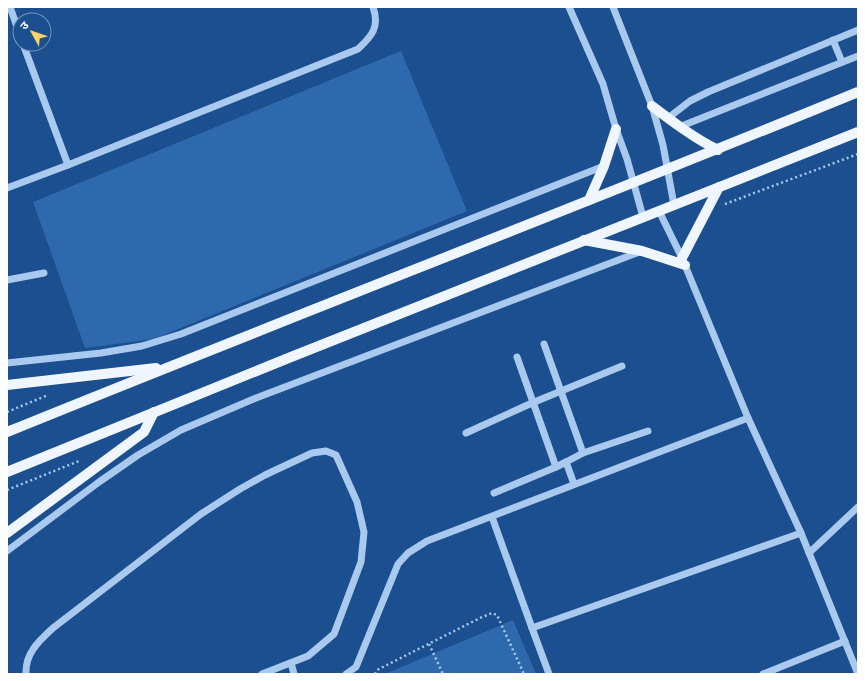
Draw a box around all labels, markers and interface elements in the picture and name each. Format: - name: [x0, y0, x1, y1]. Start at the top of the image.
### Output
- north arrow: [12, 12, 52, 52]
- text: उ: [18, 19, 31, 32]

